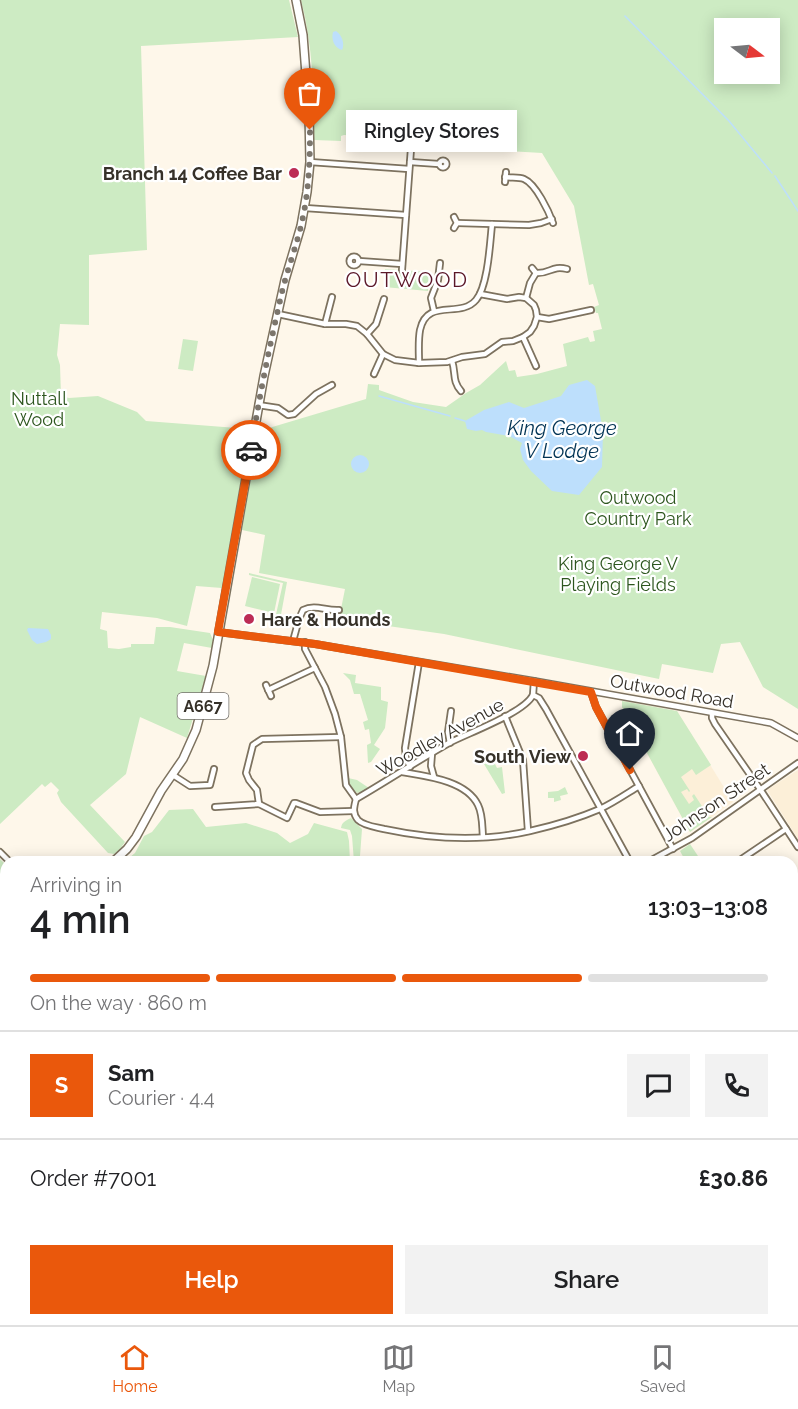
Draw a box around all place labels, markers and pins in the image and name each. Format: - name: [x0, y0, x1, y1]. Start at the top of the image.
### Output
- pin: [284, 68, 335, 130]
- callout: Ringley Stores: [346, 109, 517, 151]
- place label: Branch 14 Coffee Bar: [103, 163, 282, 184]
- marker: Branch 14 Coffee Bar: [287, 166, 301, 180]
- place label: Hare & Hounds: [261, 609, 390, 630]
- marker: Hare & Hounds: [242, 612, 256, 626]
- pin: [604, 708, 655, 770]
- place label: South View: [474, 746, 572, 767]
- marker: South View: [576, 749, 590, 763]

